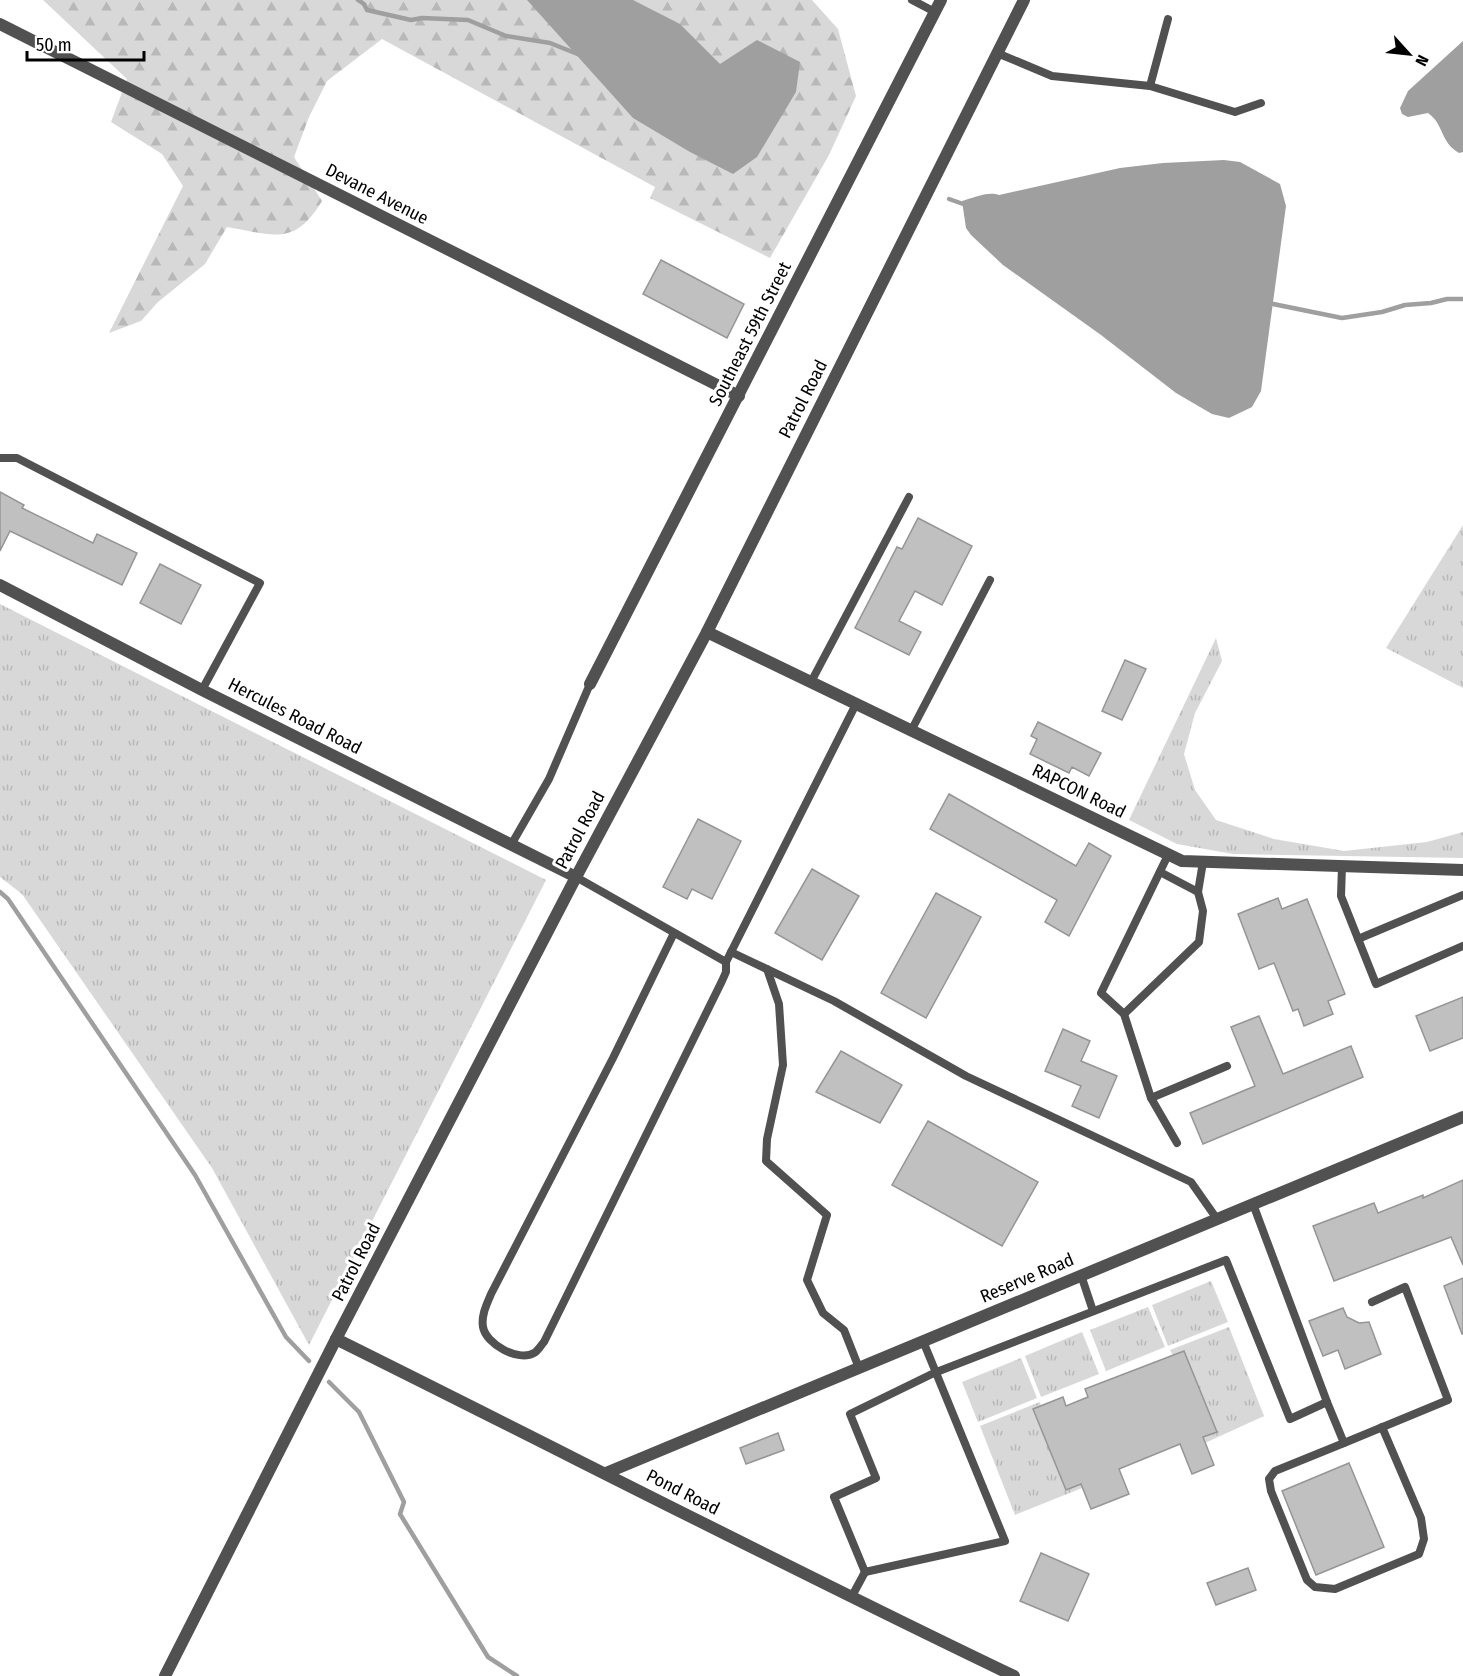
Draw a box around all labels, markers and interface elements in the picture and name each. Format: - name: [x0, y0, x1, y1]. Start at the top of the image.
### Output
- scale bar: [27, 24, 144, 62]
- north arrow: [1379, 24, 1439, 84]
- text: 50 m: [36, 34, 72, 56]
- text: N: [1411, 52, 1433, 69]
- street label: Devane Avenue: [322, 159, 432, 229]
- street label: Southeast 59th Street: [704, 258, 796, 410]
- street label: Patrol Road: [774, 356, 832, 442]
- street label: Hercules Road Road: [225, 673, 365, 759]
- street label: RAPCON Road: [1029, 759, 1129, 823]
- street label: Patrol Road: [550, 787, 610, 873]
- street label: Patrol Road: [327, 1219, 385, 1305]
- street label: Reserve Road: [977, 1248, 1077, 1308]
- street label: Pond Road: [643, 1464, 723, 1520]

